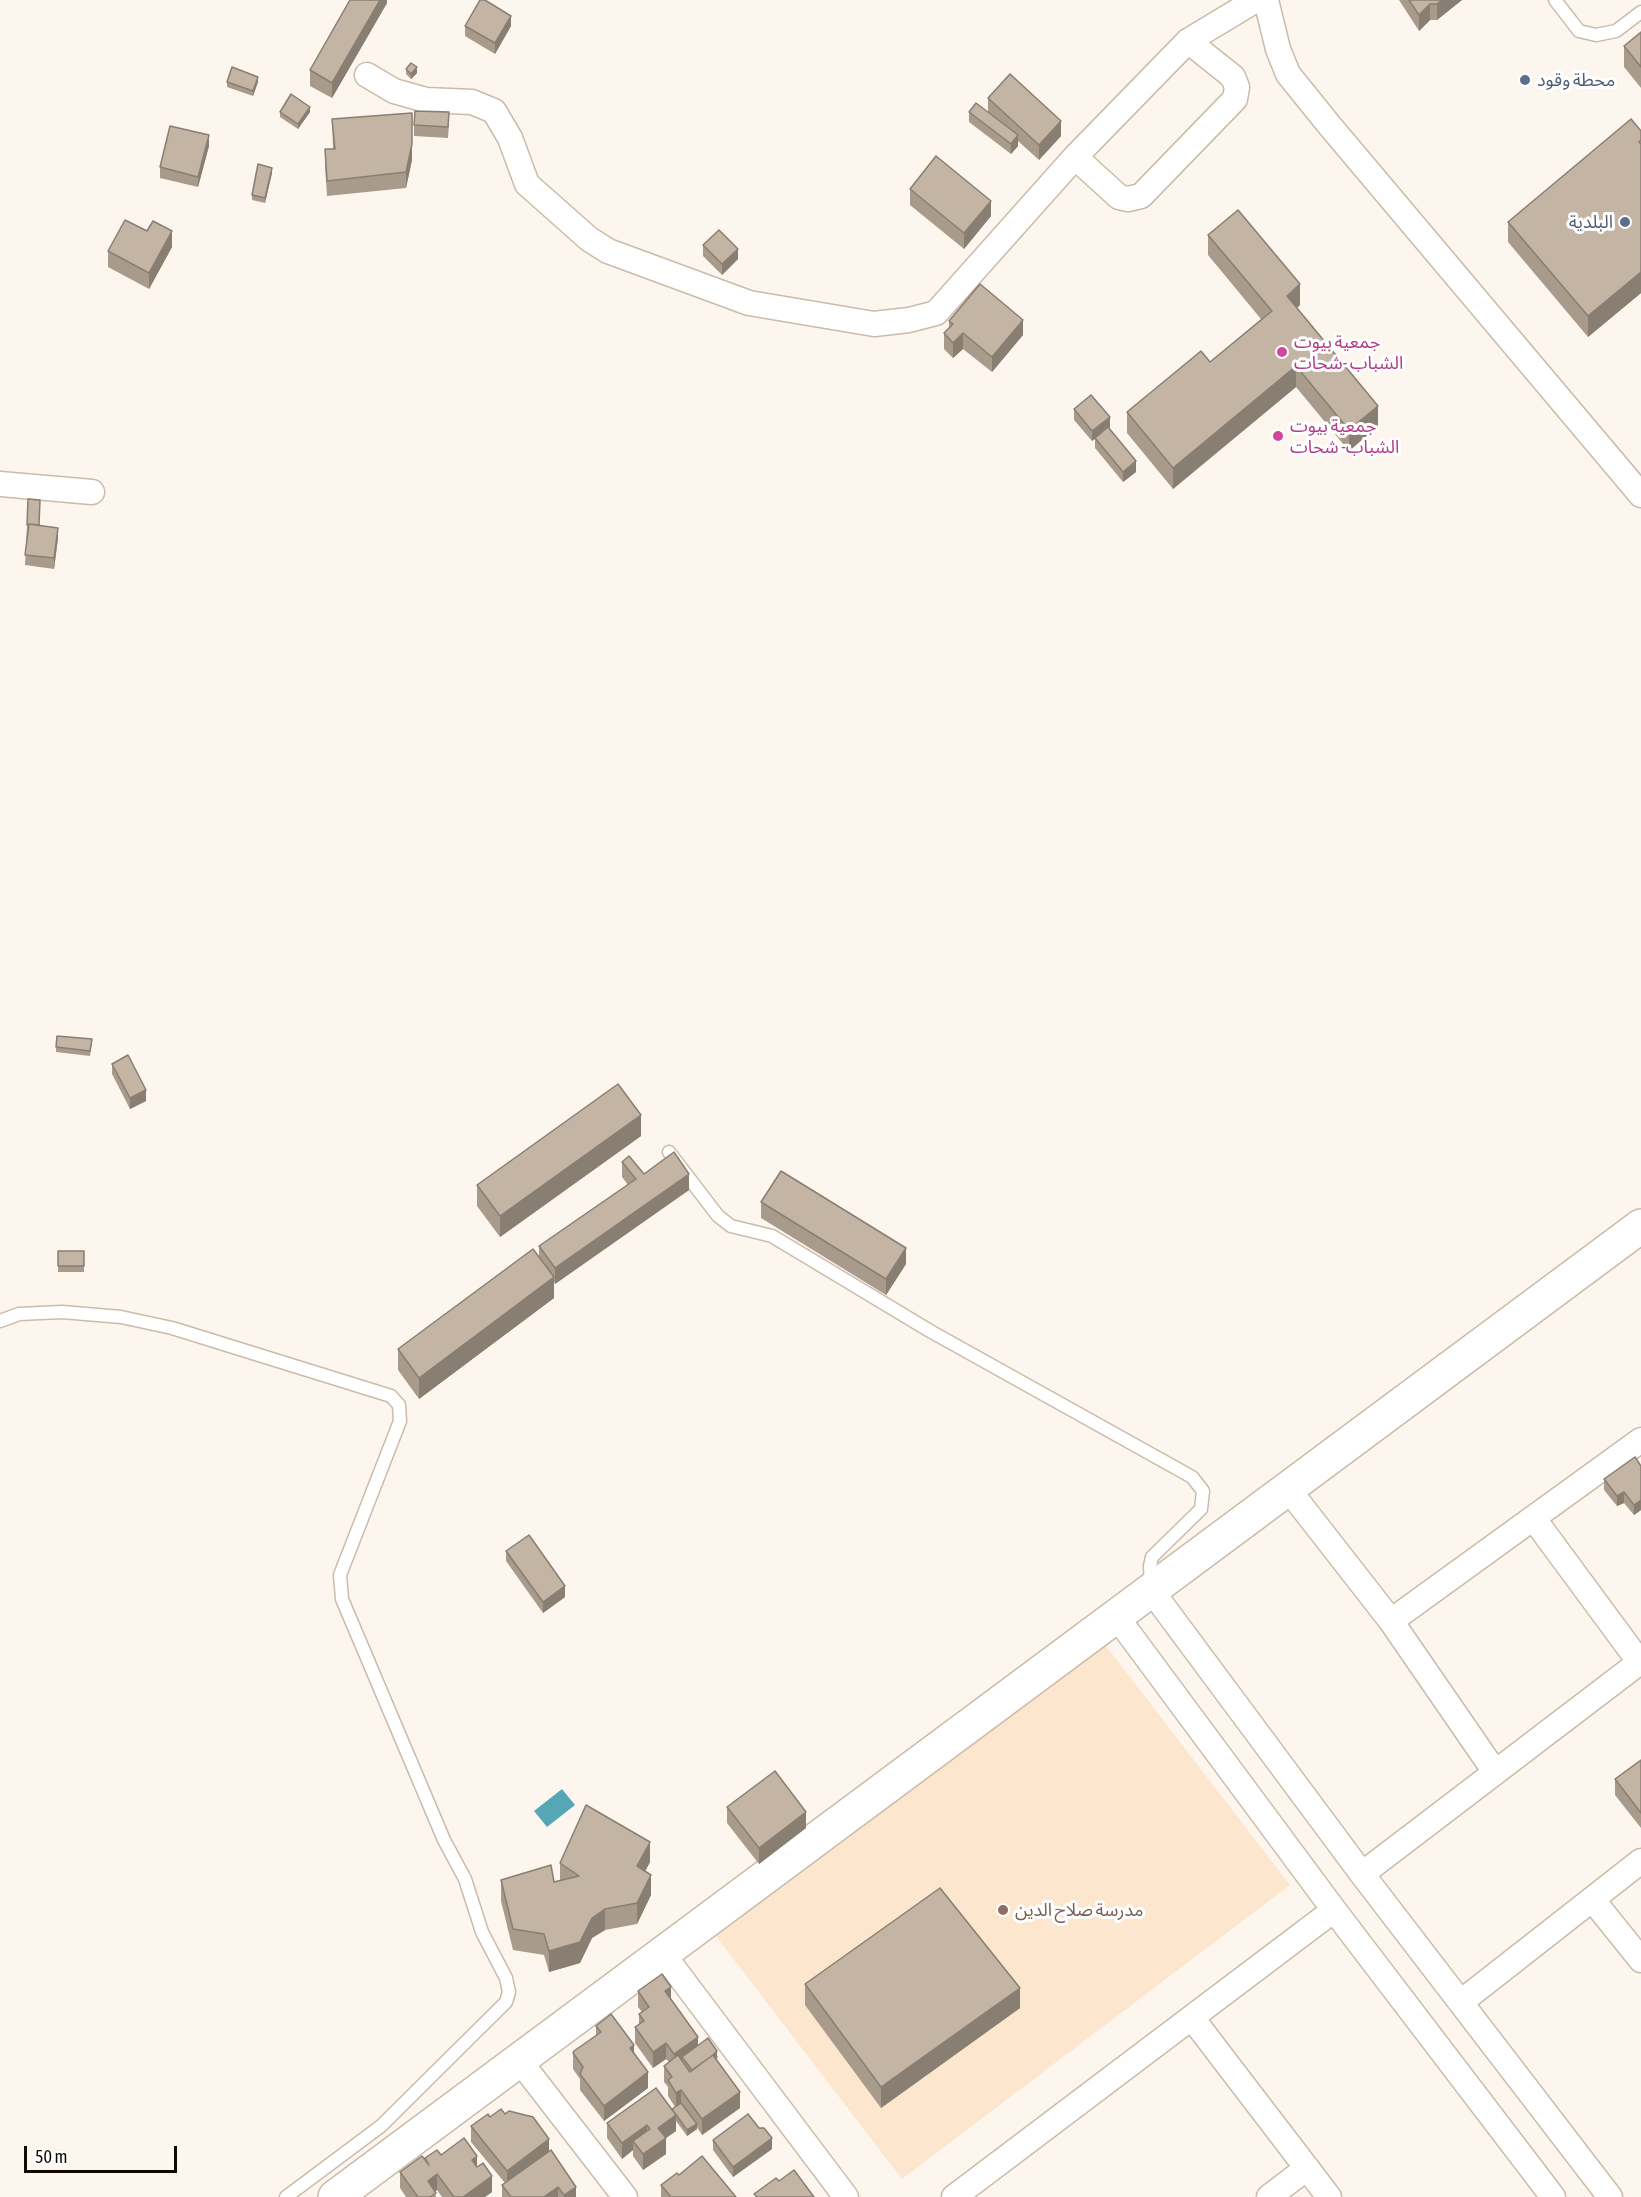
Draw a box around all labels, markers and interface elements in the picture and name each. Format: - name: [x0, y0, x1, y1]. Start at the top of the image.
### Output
- place label: محطة وقود: [1537, 69, 1615, 91]
- marker: محطة وقود: [1518, 73, 1532, 87]
- place label: البلدية: [1569, 211, 1613, 233]
- marker: البلدية: [1618, 215, 1632, 229]
- place label: جمعية بيوت الشباب -شحات: [1294, 331, 1403, 374]
- marker: جمعية بيوت الشباب -شحات: [1275, 345, 1289, 359]
- place label: جمعية بيوت الشباب- شحات: [1290, 415, 1399, 458]
- marker: جمعية بيوت الشباب- شحات: [1271, 429, 1285, 443]
- place label: مدرسة صلاح الدين: [1015, 1899, 1143, 1921]
- marker: مدرسة صلاح الدين: [996, 1903, 1010, 1917]
- scale bar: [27, 2134, 180, 2172]
- text: 50 m: [35, 2146, 67, 2167]

